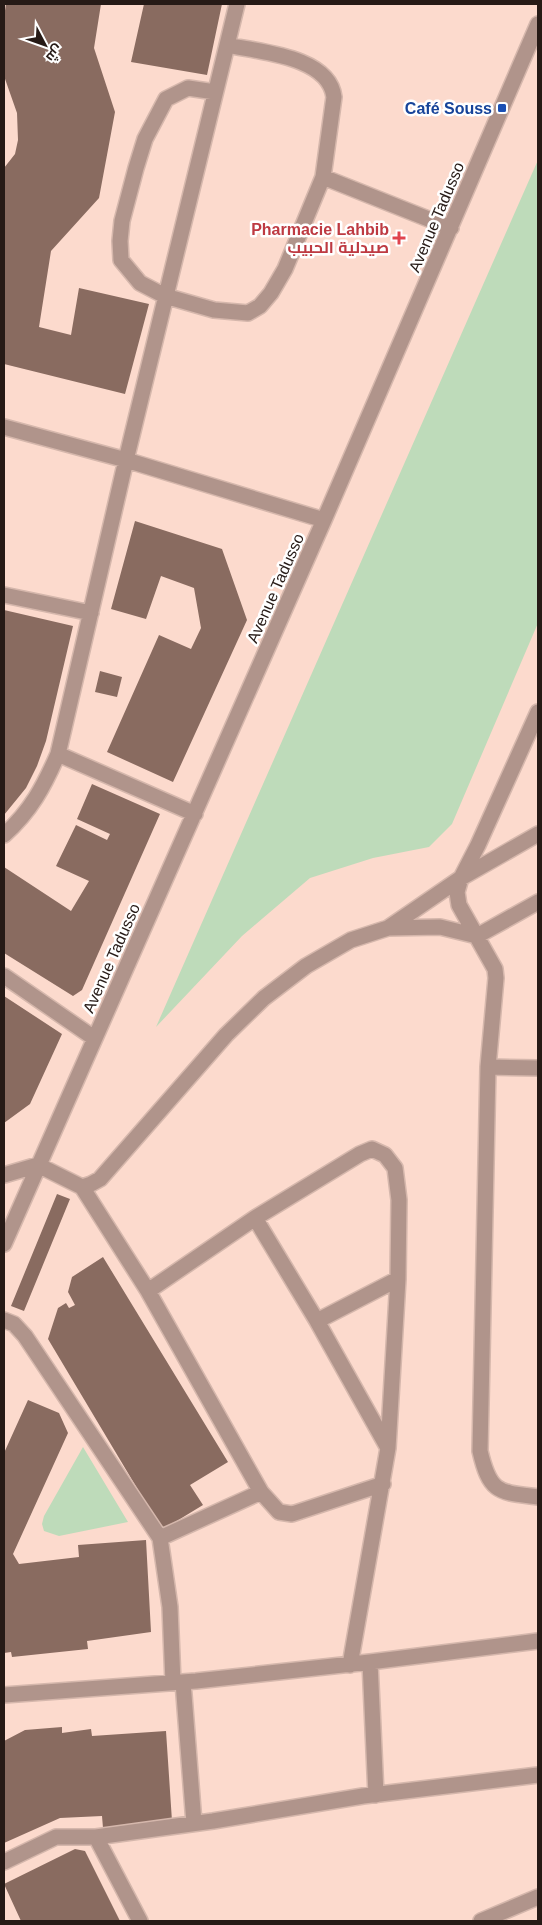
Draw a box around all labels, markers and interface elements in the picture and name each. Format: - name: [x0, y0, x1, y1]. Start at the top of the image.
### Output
- north arrow: [20, 20, 70, 70]
- text: ش: [42, 41, 67, 66]
- place label: Café Souss: [405, 100, 492, 117]
- marker: Café Souss: [496, 102, 508, 114]
- street label: Avenue Tadusso: [406, 160, 467, 275]
- place label: Pharmacie Lahbib صيدلية الحبيب: [251, 221, 389, 256]
- marker: Pharmacie Lahbib صيدلية الحبيب: [393, 232, 405, 244]
- street label: Avenue Tadusso: [244, 531, 307, 645]
- street label: Avenue Tadusso: [80, 901, 143, 1015]

